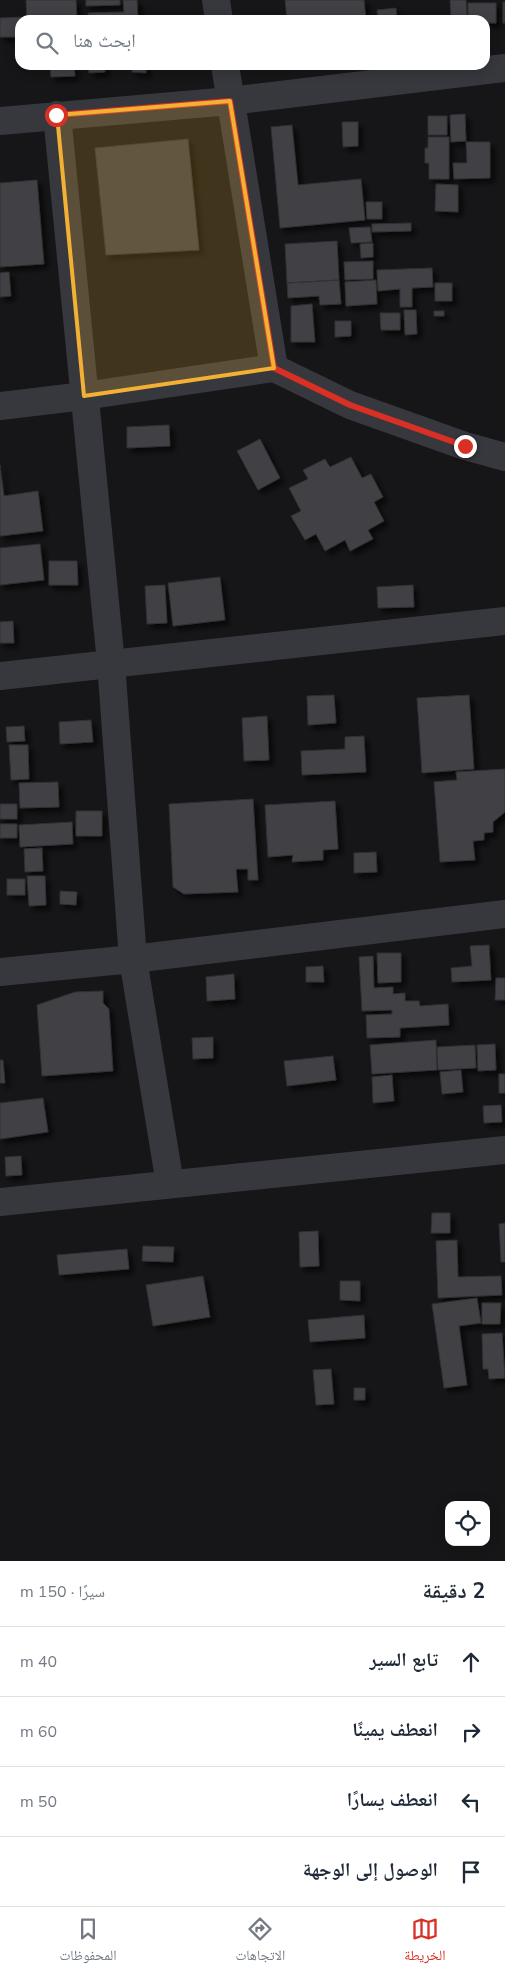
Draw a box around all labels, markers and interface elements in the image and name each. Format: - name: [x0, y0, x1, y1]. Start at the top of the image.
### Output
- search box: [15, 15, 490, 70]
- text: ابحث هنا: [73, 28, 136, 54]
- icon: search: [33, 29, 61, 57]
- route start: [45, 104, 68, 127]
- route end: [454, 435, 477, 458]
- map controls: [445, 1501, 490, 1546]
- button: locate: [445, 1501, 490, 1546]
- text: 2 دقيقة: [423, 1577, 485, 1605]
- text: سيرًا · 150 m: [20, 1581, 105, 1603]
- text: تابع السير: [369, 1647, 438, 1673]
- icon: ahead: [457, 1648, 485, 1676]
- text: 40 m: [20, 1651, 57, 1673]
- text: انعطف يمينًا: [352, 1717, 438, 1743]
- icon: right: [457, 1718, 485, 1746]
- text: 60 m: [20, 1721, 57, 1743]
- text: انعطف يسارًا: [347, 1787, 438, 1813]
- icon: left: [457, 1788, 485, 1816]
- text: 50 m: [20, 1791, 57, 1813]
- text: الوصول إلى الوجهة: [303, 1857, 438, 1883]
- icon: arrive: [457, 1858, 485, 1886]
- tab: المحفوظات: [60, 1915, 116, 1969]
- tab: الاتجاهات: [236, 1915, 285, 1969]
- tab: الخريطة: [404, 1915, 445, 1969]

